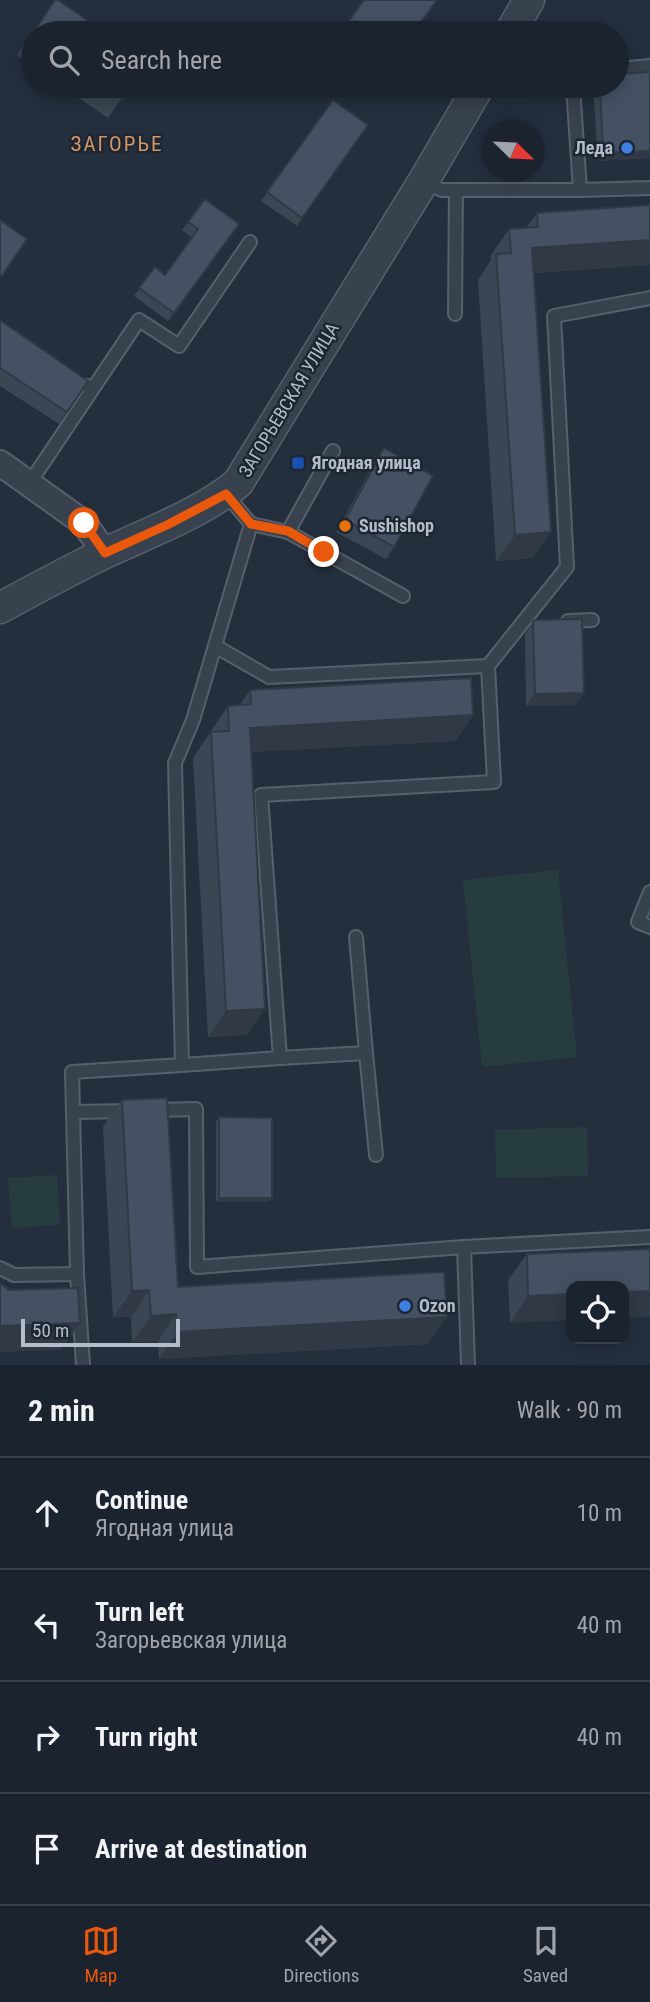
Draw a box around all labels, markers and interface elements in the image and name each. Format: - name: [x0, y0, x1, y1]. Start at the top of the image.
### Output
- search box: [21, 21, 629, 98]
- icon: search: [45, 41, 83, 79]
- text: Search here: [101, 45, 222, 75]
- north arrow: [482, 119, 545, 182]
- district label: ЗАГОРЬЕ: [71, 132, 163, 156]
- place label: Леда: [575, 137, 613, 158]
- marker: Леда: [619, 140, 635, 156]
- street label: ЗАГОРЬЕВСКАЯ УЛИЦА: [234, 318, 343, 481]
- place label: Ягодная улица: [311, 452, 421, 473]
- marker: Ягодная улица: [290, 455, 306, 471]
- route start: [68, 507, 99, 538]
- place label: Sushishop: [359, 515, 434, 536]
- marker: Sushishop: [337, 518, 353, 534]
- route end: [308, 536, 339, 567]
- map controls: [566, 1281, 629, 1344]
- button: locate: [566, 1281, 629, 1344]
- place label: Ozon: [419, 1295, 456, 1316]
- marker: Ozon: [397, 1298, 413, 1314]
- scale bar: [21, 1316, 180, 1348]
- text: 50 m: [32, 1319, 69, 1342]
- text: 2 min: [28, 1393, 95, 1428]
- text: Walk · 90 m: [517, 1397, 622, 1424]
- text: Continue: [95, 1485, 188, 1515]
- icon: ahead: [28, 1494, 66, 1532]
- text: 10 m: [577, 1500, 622, 1527]
- text: Ягодная улица: [95, 1515, 234, 1542]
- text: Turn left: [95, 1597, 184, 1627]
- icon: left: [28, 1606, 66, 1644]
- text: 40 m: [577, 1612, 622, 1639]
- text: Загорьевская улица: [95, 1627, 287, 1654]
- icon: right: [28, 1718, 66, 1756]
- text: Turn right: [95, 1722, 197, 1752]
- text: 40 m: [577, 1724, 622, 1751]
- icon: arrive: [28, 1830, 66, 1868]
- text: Arrive at destination: [95, 1834, 307, 1864]
- tab: Map: [82, 1922, 120, 1987]
- tab: Directions: [283, 1922, 359, 1987]
- tab: Saved: [523, 1922, 568, 1987]

